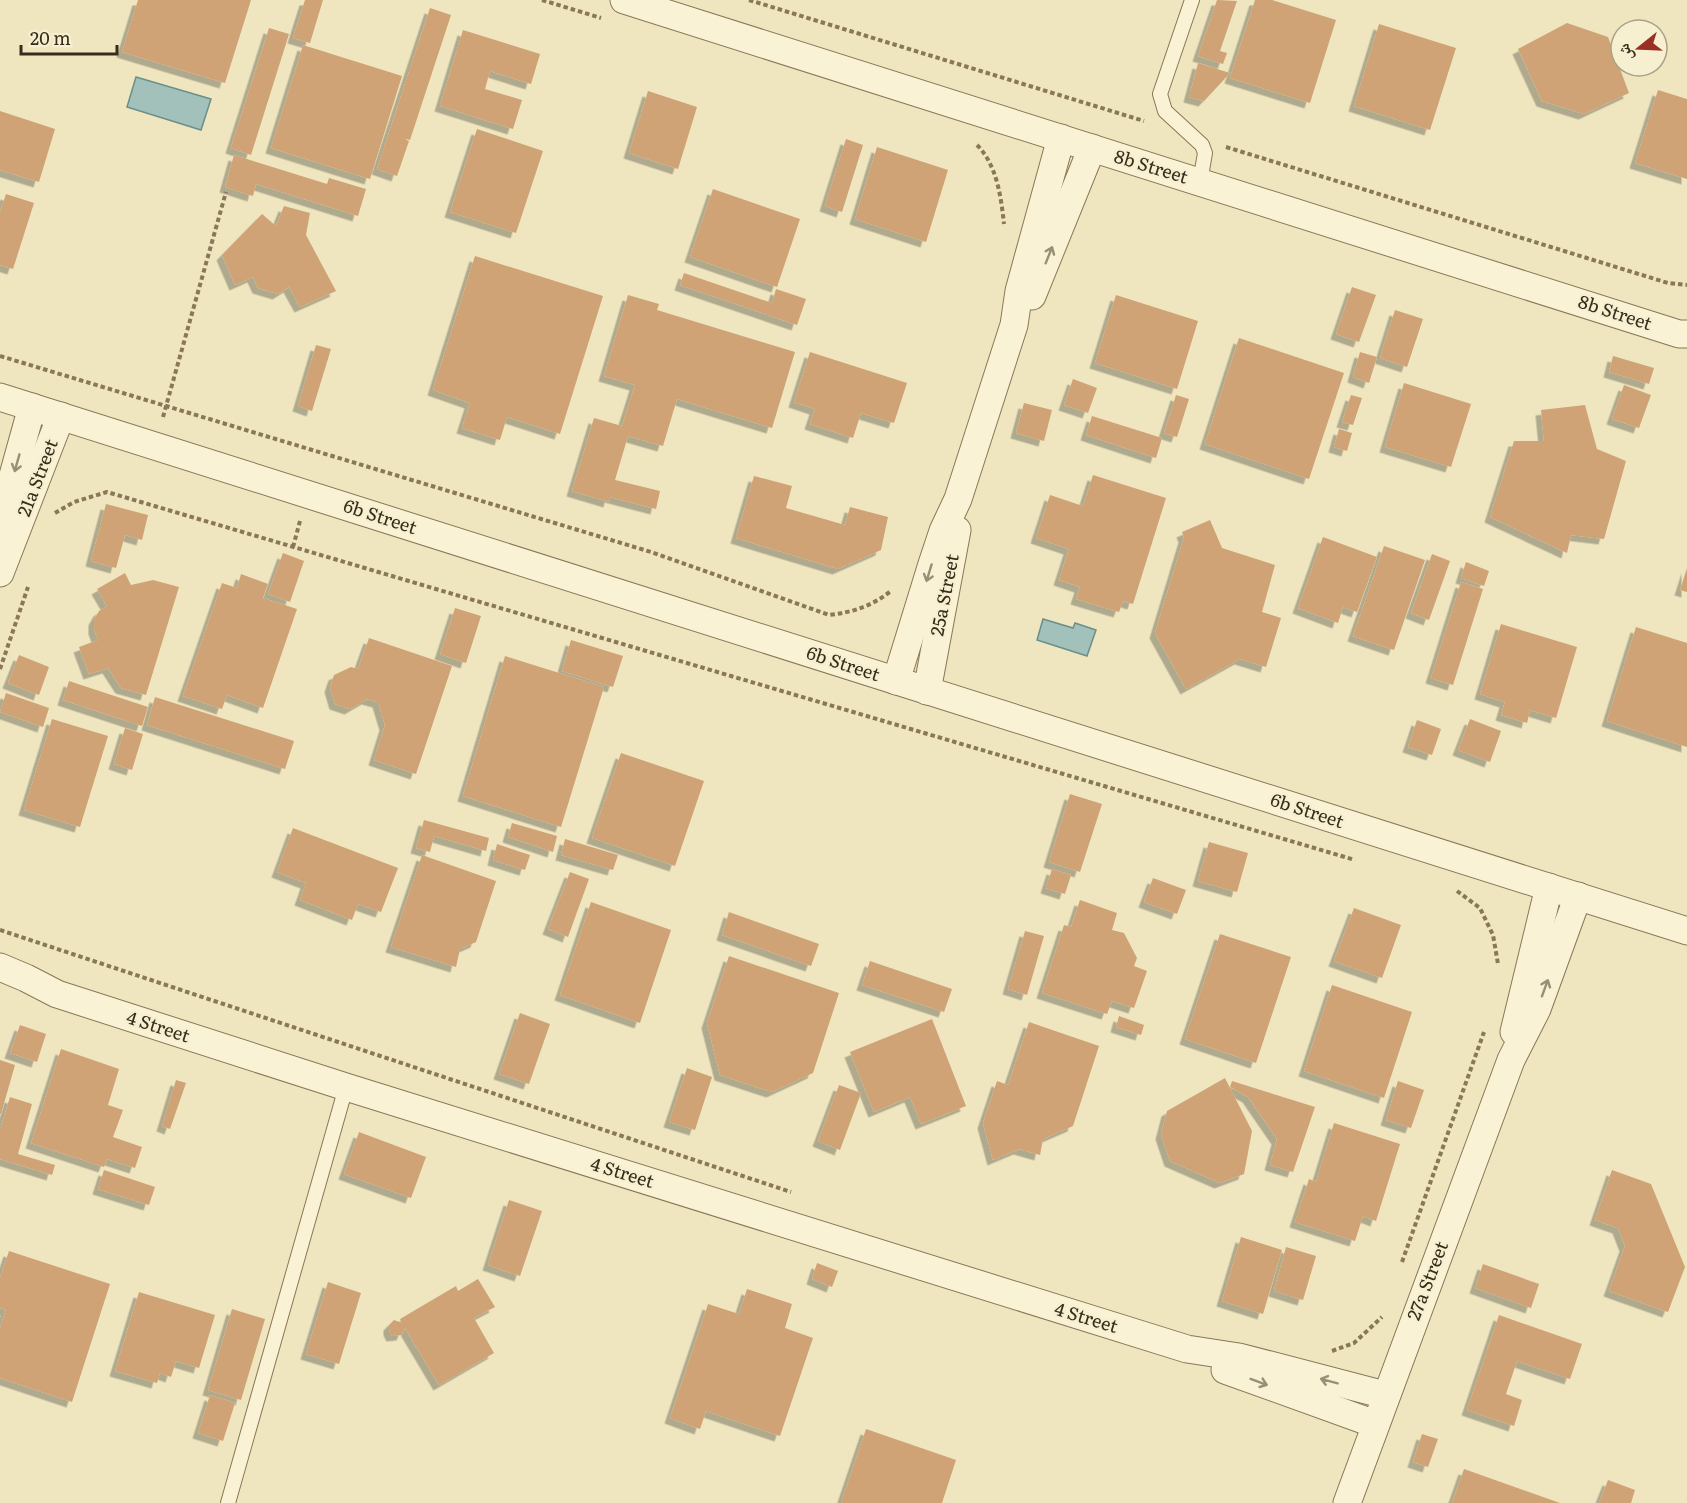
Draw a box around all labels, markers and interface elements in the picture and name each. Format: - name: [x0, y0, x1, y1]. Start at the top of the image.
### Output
- scale bar: [21, 18, 117, 56]
- north arrow: [1609, 18, 1669, 78]
- text: 20 m: [30, 24, 71, 51]
- text: ش: [1610, 41, 1638, 65]
- street label: 8b Street: [1111, 142, 1192, 190]
- one-way arrow: [1044, 246, 1055, 264]
- street label: 8b Street: [1575, 287, 1656, 336]
- street label: 21a Street: [9, 434, 64, 520]
- one-way arrow: [10, 453, 22, 472]
- street label: 6b Street: [340, 491, 421, 540]
- street label: 25a Street: [922, 551, 965, 638]
- one-way arrow: [923, 563, 934, 582]
- street label: 6b Street: [803, 638, 884, 687]
- street label: 6b Street: [1267, 785, 1348, 834]
- one-way arrow: [1540, 979, 1551, 998]
- street label: 4 Street: [123, 1003, 194, 1049]
- street label: 4 Street: [587, 1149, 658, 1194]
- street label: 27a Street: [1399, 1236, 1454, 1324]
- street label: 4 Street: [1051, 1294, 1122, 1339]
- one-way arrow: [1320, 1374, 1339, 1386]
- one-way arrow: [1249, 1378, 1268, 1389]

